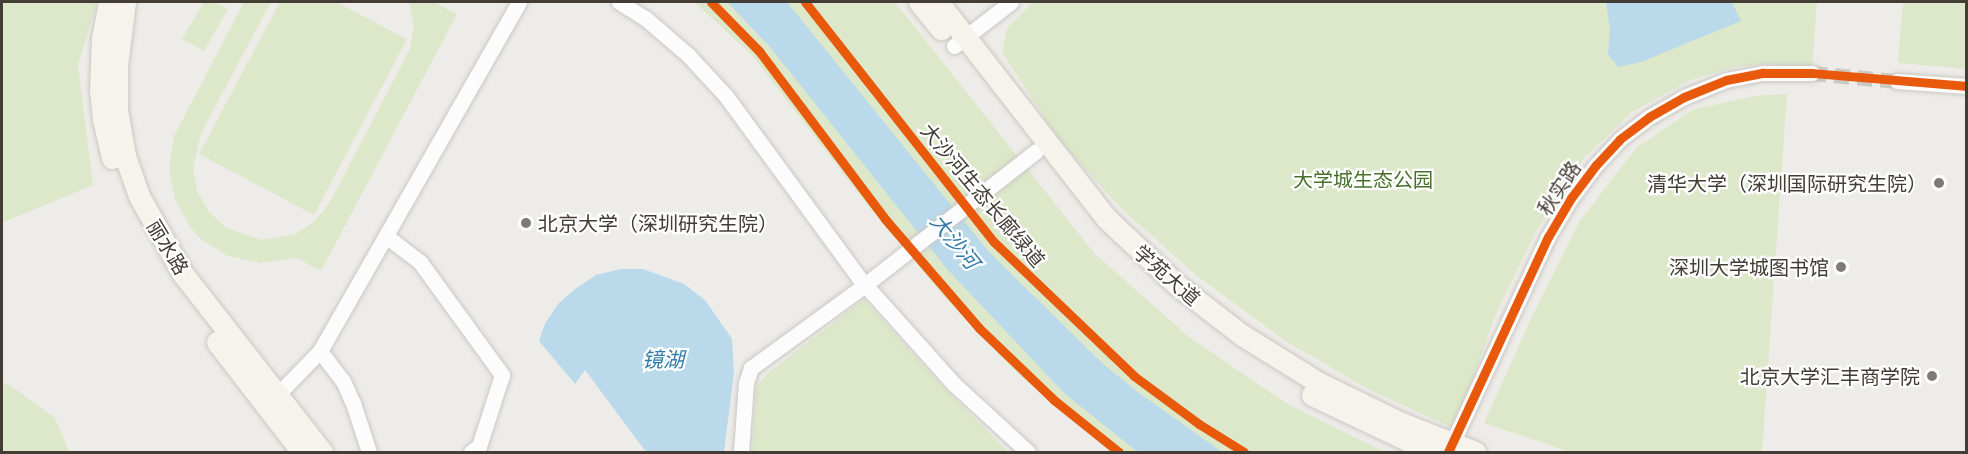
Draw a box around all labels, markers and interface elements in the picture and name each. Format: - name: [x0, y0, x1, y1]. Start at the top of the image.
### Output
- street label: 大沙河生态长廊绿道: [916, 118, 1050, 272]
- street label: 秋实路: [1532, 156, 1586, 220]
- park label: 大学城生态公园: [1293, 167, 1433, 191]
- place label: 清华大学（深圳国际研究生院）: [1647, 171, 1927, 195]
- marker: 清华大学（深圳国际研究生院）: [1932, 176, 1946, 190]
- water label: 大沙河: [925, 209, 985, 273]
- place label: 北京大学（深圳研究生院）: [538, 211, 778, 235]
- street label: 丽水路: [142, 215, 194, 279]
- marker: 北京大学（深圳研究生院）: [519, 216, 533, 230]
- street label: 学苑大道: [1129, 240, 1205, 310]
- place label: 深圳大学城图书馆: [1669, 255, 1829, 279]
- marker: 深圳大学城图书馆: [1834, 260, 1848, 274]
- water label: 镜湖: [642, 346, 684, 372]
- place label: 北京大学汇丰商学院: [1740, 364, 1920, 388]
- marker: 北京大学汇丰商学院: [1925, 369, 1939, 383]

